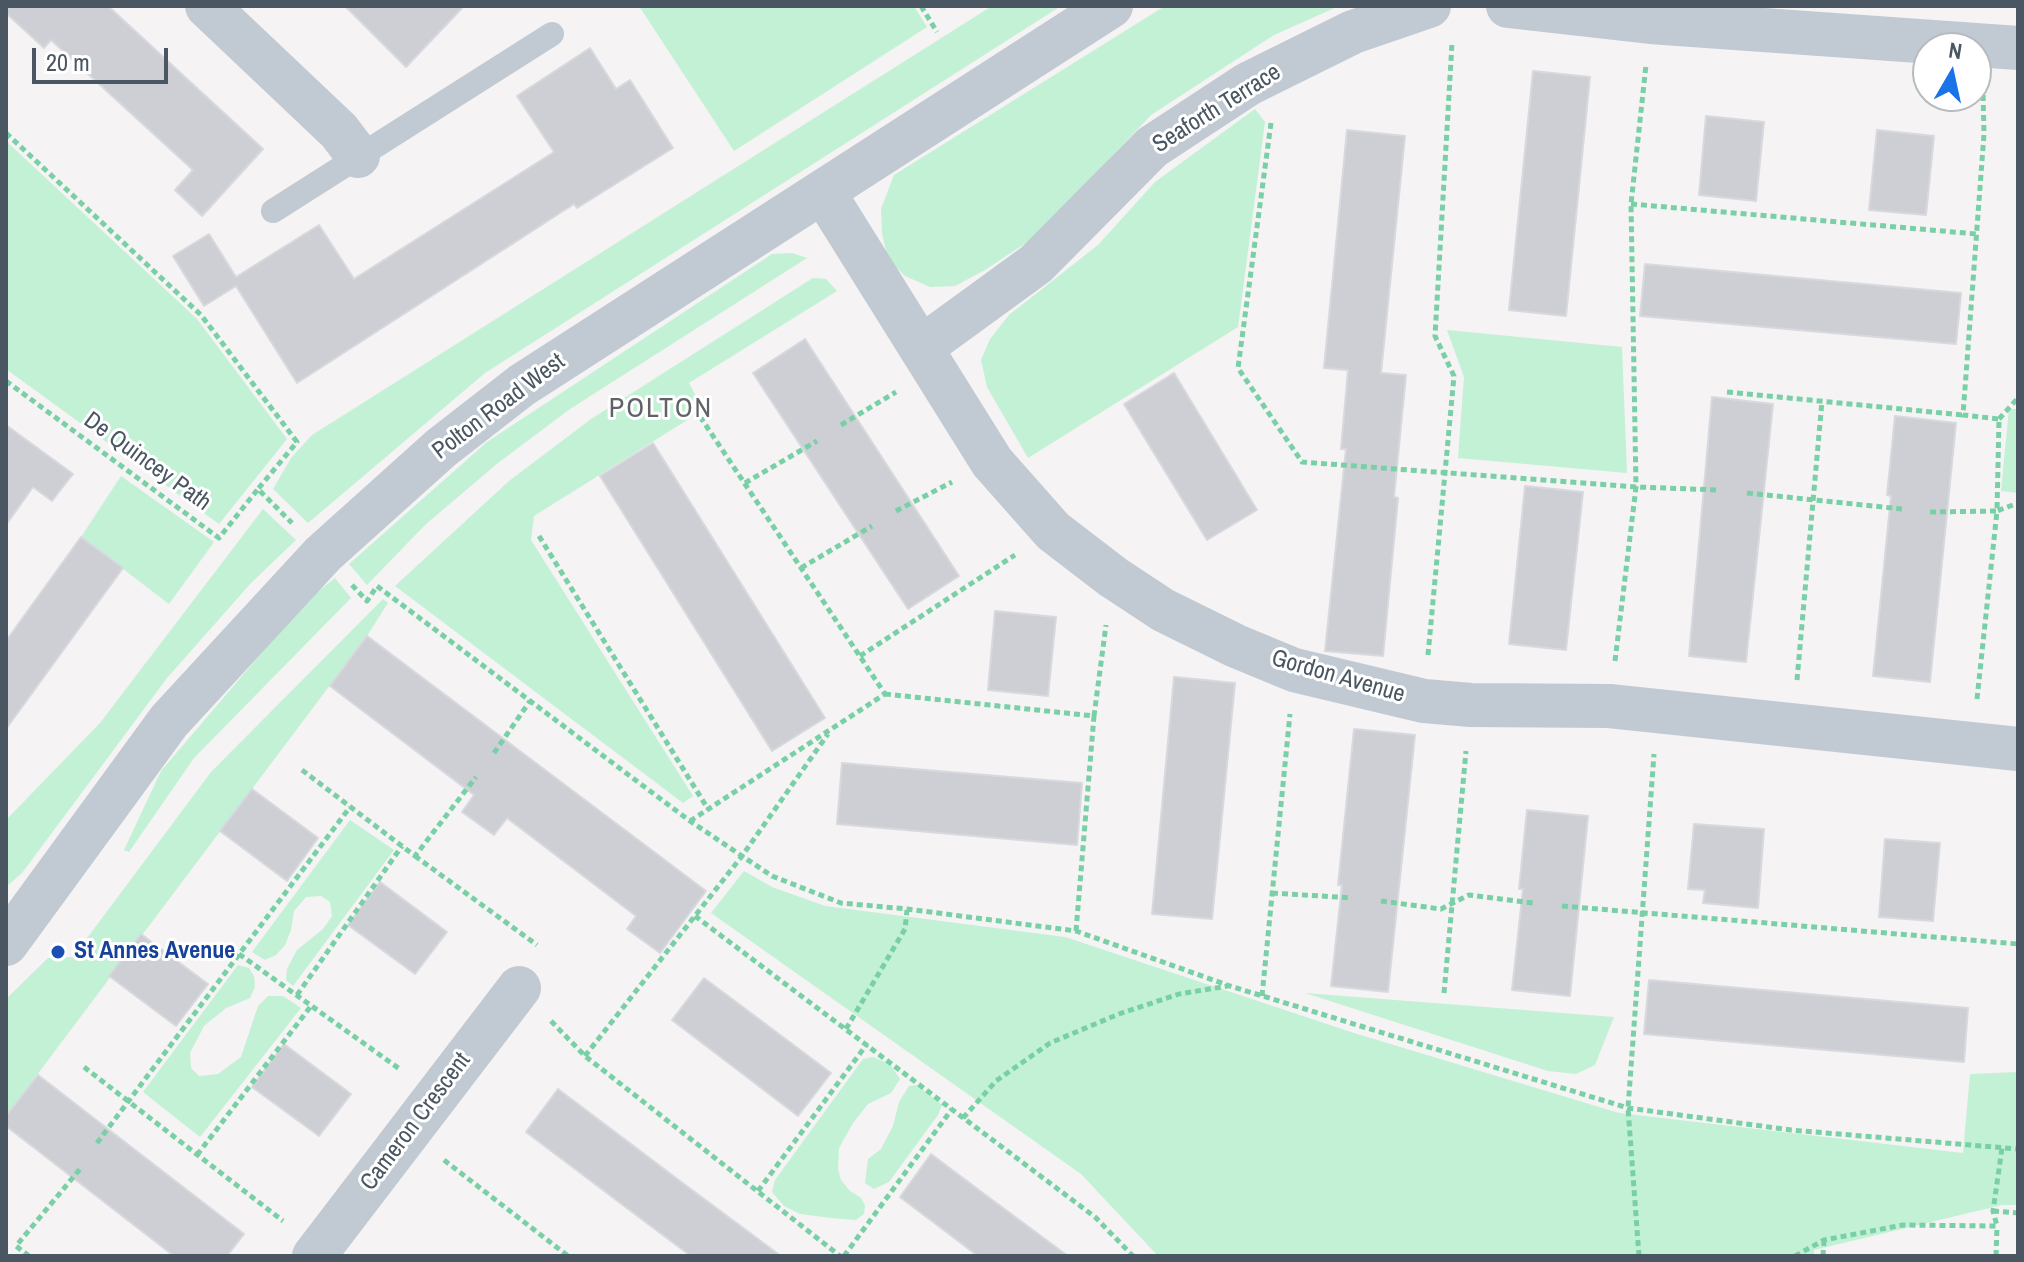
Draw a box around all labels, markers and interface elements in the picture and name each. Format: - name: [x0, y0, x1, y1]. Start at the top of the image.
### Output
- scale bar: [36, 32, 172, 82]
- north arrow: [1912, 32, 1992, 112]
- text: N: [1947, 34, 1964, 66]
- text: 20 m: [46, 46, 90, 78]
- street label: Seaforth Terrace: [1148, 58, 1286, 160]
- street label: Polton Road West: [427, 348, 571, 466]
- district label: POLTON: [609, 392, 713, 426]
- street label: De Quincey Path: [78, 406, 216, 518]
- street label: Gordon Avenue: [1268, 644, 1408, 710]
- place label: St Annes Avenue: [74, 938, 235, 966]
- marker: St Annes Avenue: [49, 943, 67, 961]
- street label: Cameron Crescent: [355, 1047, 477, 1197]

